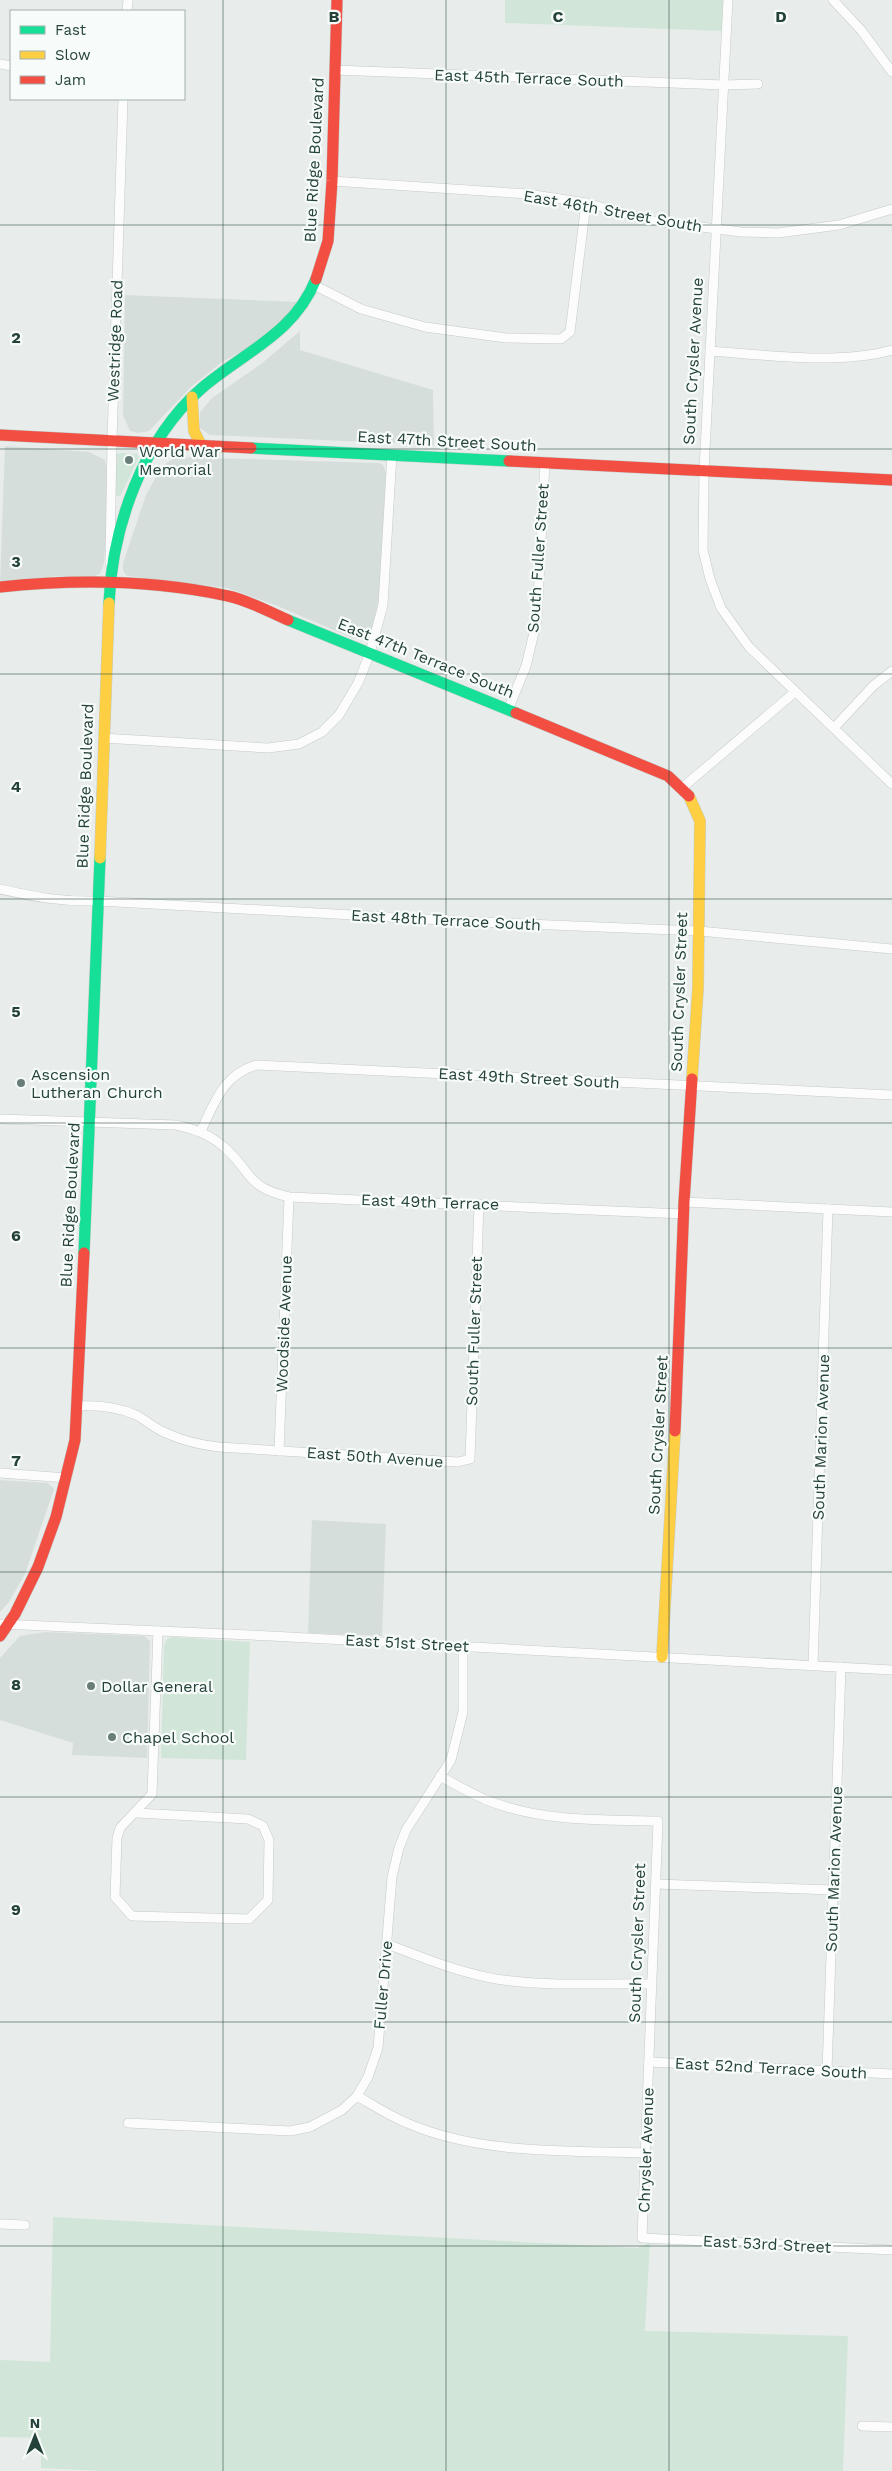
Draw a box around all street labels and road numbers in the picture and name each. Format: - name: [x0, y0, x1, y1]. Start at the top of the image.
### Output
- street label: East 45th Terrace South: [434, 65, 624, 91]
- street label: Blue Ridge Boulevard: [300, 77, 328, 243]
- street label: East 46th Street South: [522, 186, 704, 236]
- street label: South Crysler Avenue: [679, 277, 707, 445]
- street label: Westridge Road: [103, 280, 127, 402]
- street label: East 47th Street South: [357, 427, 537, 455]
- street label: South Fuller Street: [523, 482, 553, 633]
- street label: East 47th Terrace South: [335, 614, 517, 702]
- street label: Blue Ridge Boulevard: [73, 703, 97, 869]
- street label: East 48th Terrace South: [351, 906, 541, 934]
- street label: South Crysler Street: [667, 912, 691, 1072]
- street label: East 49th Street South: [438, 1064, 620, 1092]
- street label: Blue Ridge Boulevard: [56, 1122, 84, 1288]
- street label: East 49th Terrace: [361, 1190, 499, 1214]
- street label: Woodside Avenue: [272, 1255, 296, 1393]
- street label: South Fuller Street: [462, 1256, 486, 1406]
- street label: South Crysler Street: [644, 1354, 672, 1515]
- street label: South Marion Avenue: [809, 1354, 833, 1520]
- street label: East 50th Avenue: [306, 1443, 444, 1471]
- street label: East 51st Street: [345, 1630, 470, 1656]
- street label: South Marion Avenue: [822, 1786, 846, 1952]
- street label: South Crysler Street: [625, 1863, 649, 2023]
- street label: Fuller Drive: [370, 1940, 396, 2030]
- street label: East 52nd Terrace South: [674, 2053, 868, 2083]
- street label: Chrysler Avenue: [634, 2087, 658, 2213]
- street label: East 53rd Street: [702, 2231, 832, 2257]

